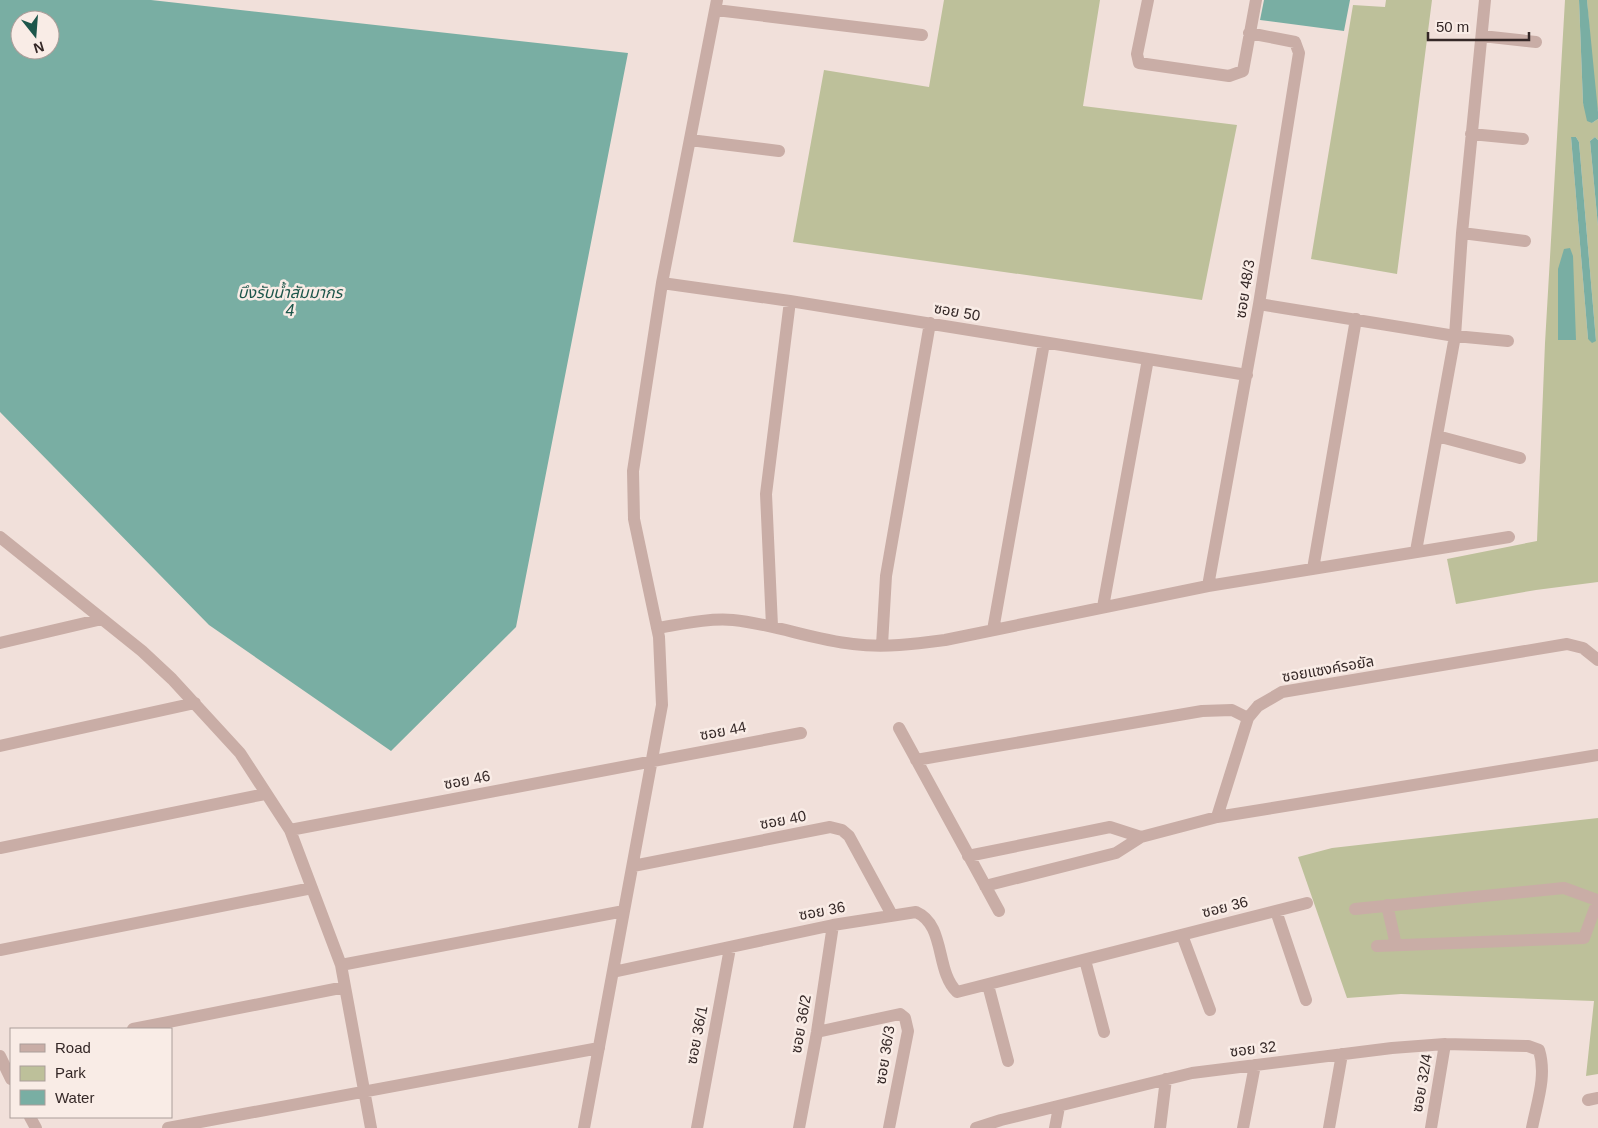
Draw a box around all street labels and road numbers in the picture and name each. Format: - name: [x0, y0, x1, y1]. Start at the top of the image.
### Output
- street label: ซอย 48/3: [1231, 258, 1258, 320]
- street label: ซอย 50: [933, 299, 982, 324]
- street label: ซอยแซงค์รอยัล: [1281, 652, 1375, 685]
- street label: ซอย 44: [698, 718, 747, 743]
- street label: ซอย 46: [442, 767, 491, 792]
- street label: ซอย 40: [758, 807, 807, 832]
- street label: ซอย 36: [1200, 893, 1250, 920]
- street label: ซอย 36: [797, 898, 846, 923]
- street label: ซอย 36/2: [787, 993, 814, 1055]
- street label: ซอย 36/1: [683, 1004, 711, 1066]
- street label: ซอย 36/3: [871, 1024, 898, 1086]
- street label: ซอย 32: [1229, 1037, 1277, 1060]
- street label: ซอย 32/4: [1408, 1052, 1435, 1114]

